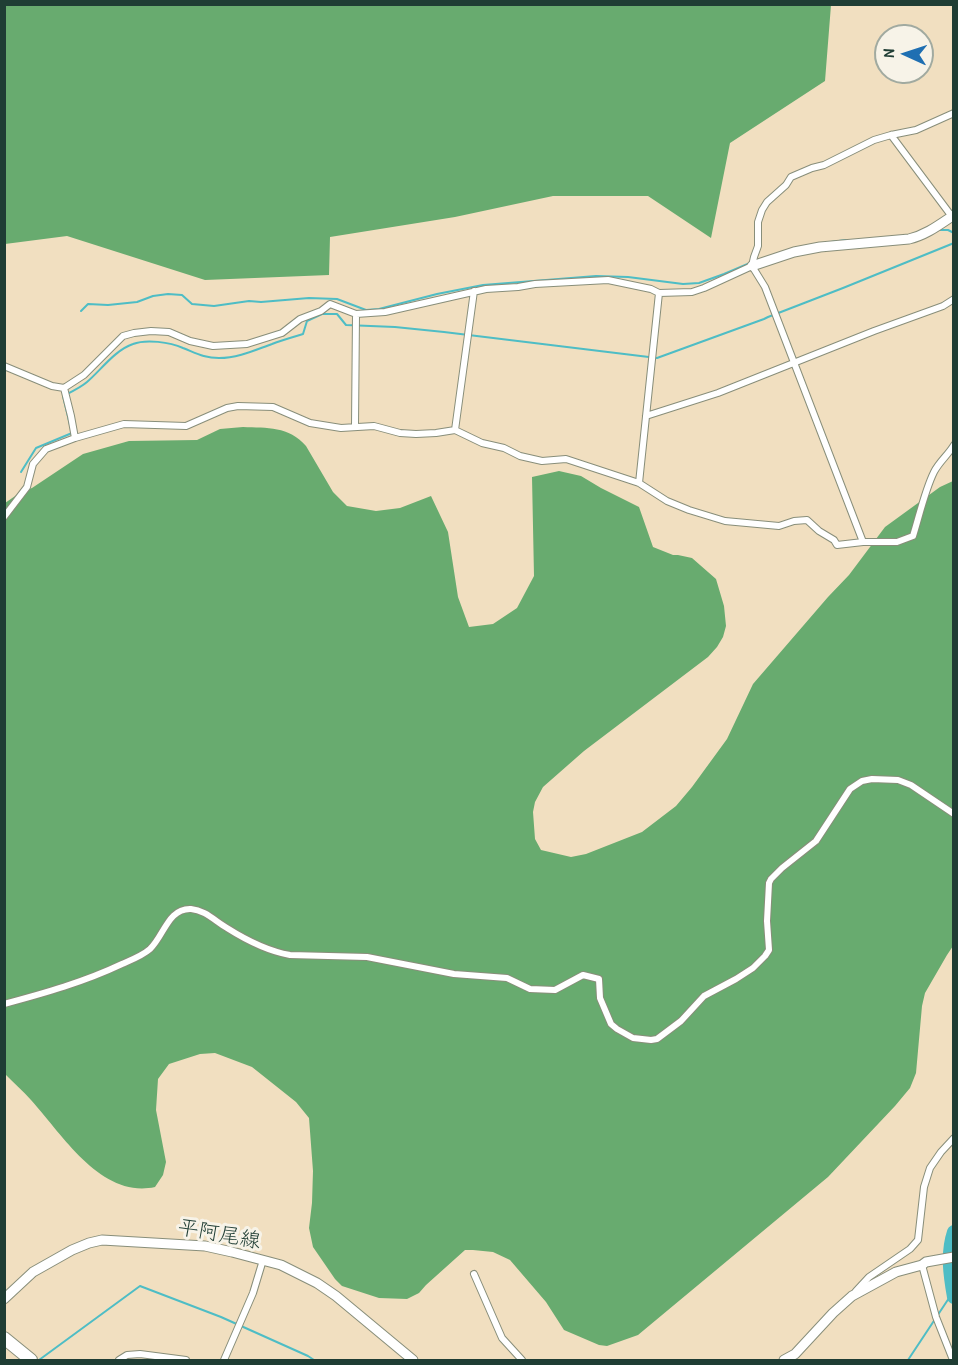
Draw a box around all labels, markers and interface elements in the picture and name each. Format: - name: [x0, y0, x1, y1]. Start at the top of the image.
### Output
- north arrow: [874, 24, 934, 84]
- text: N: [877, 48, 899, 58]
- street label: 平阿尾線: [175, 1215, 263, 1255]

